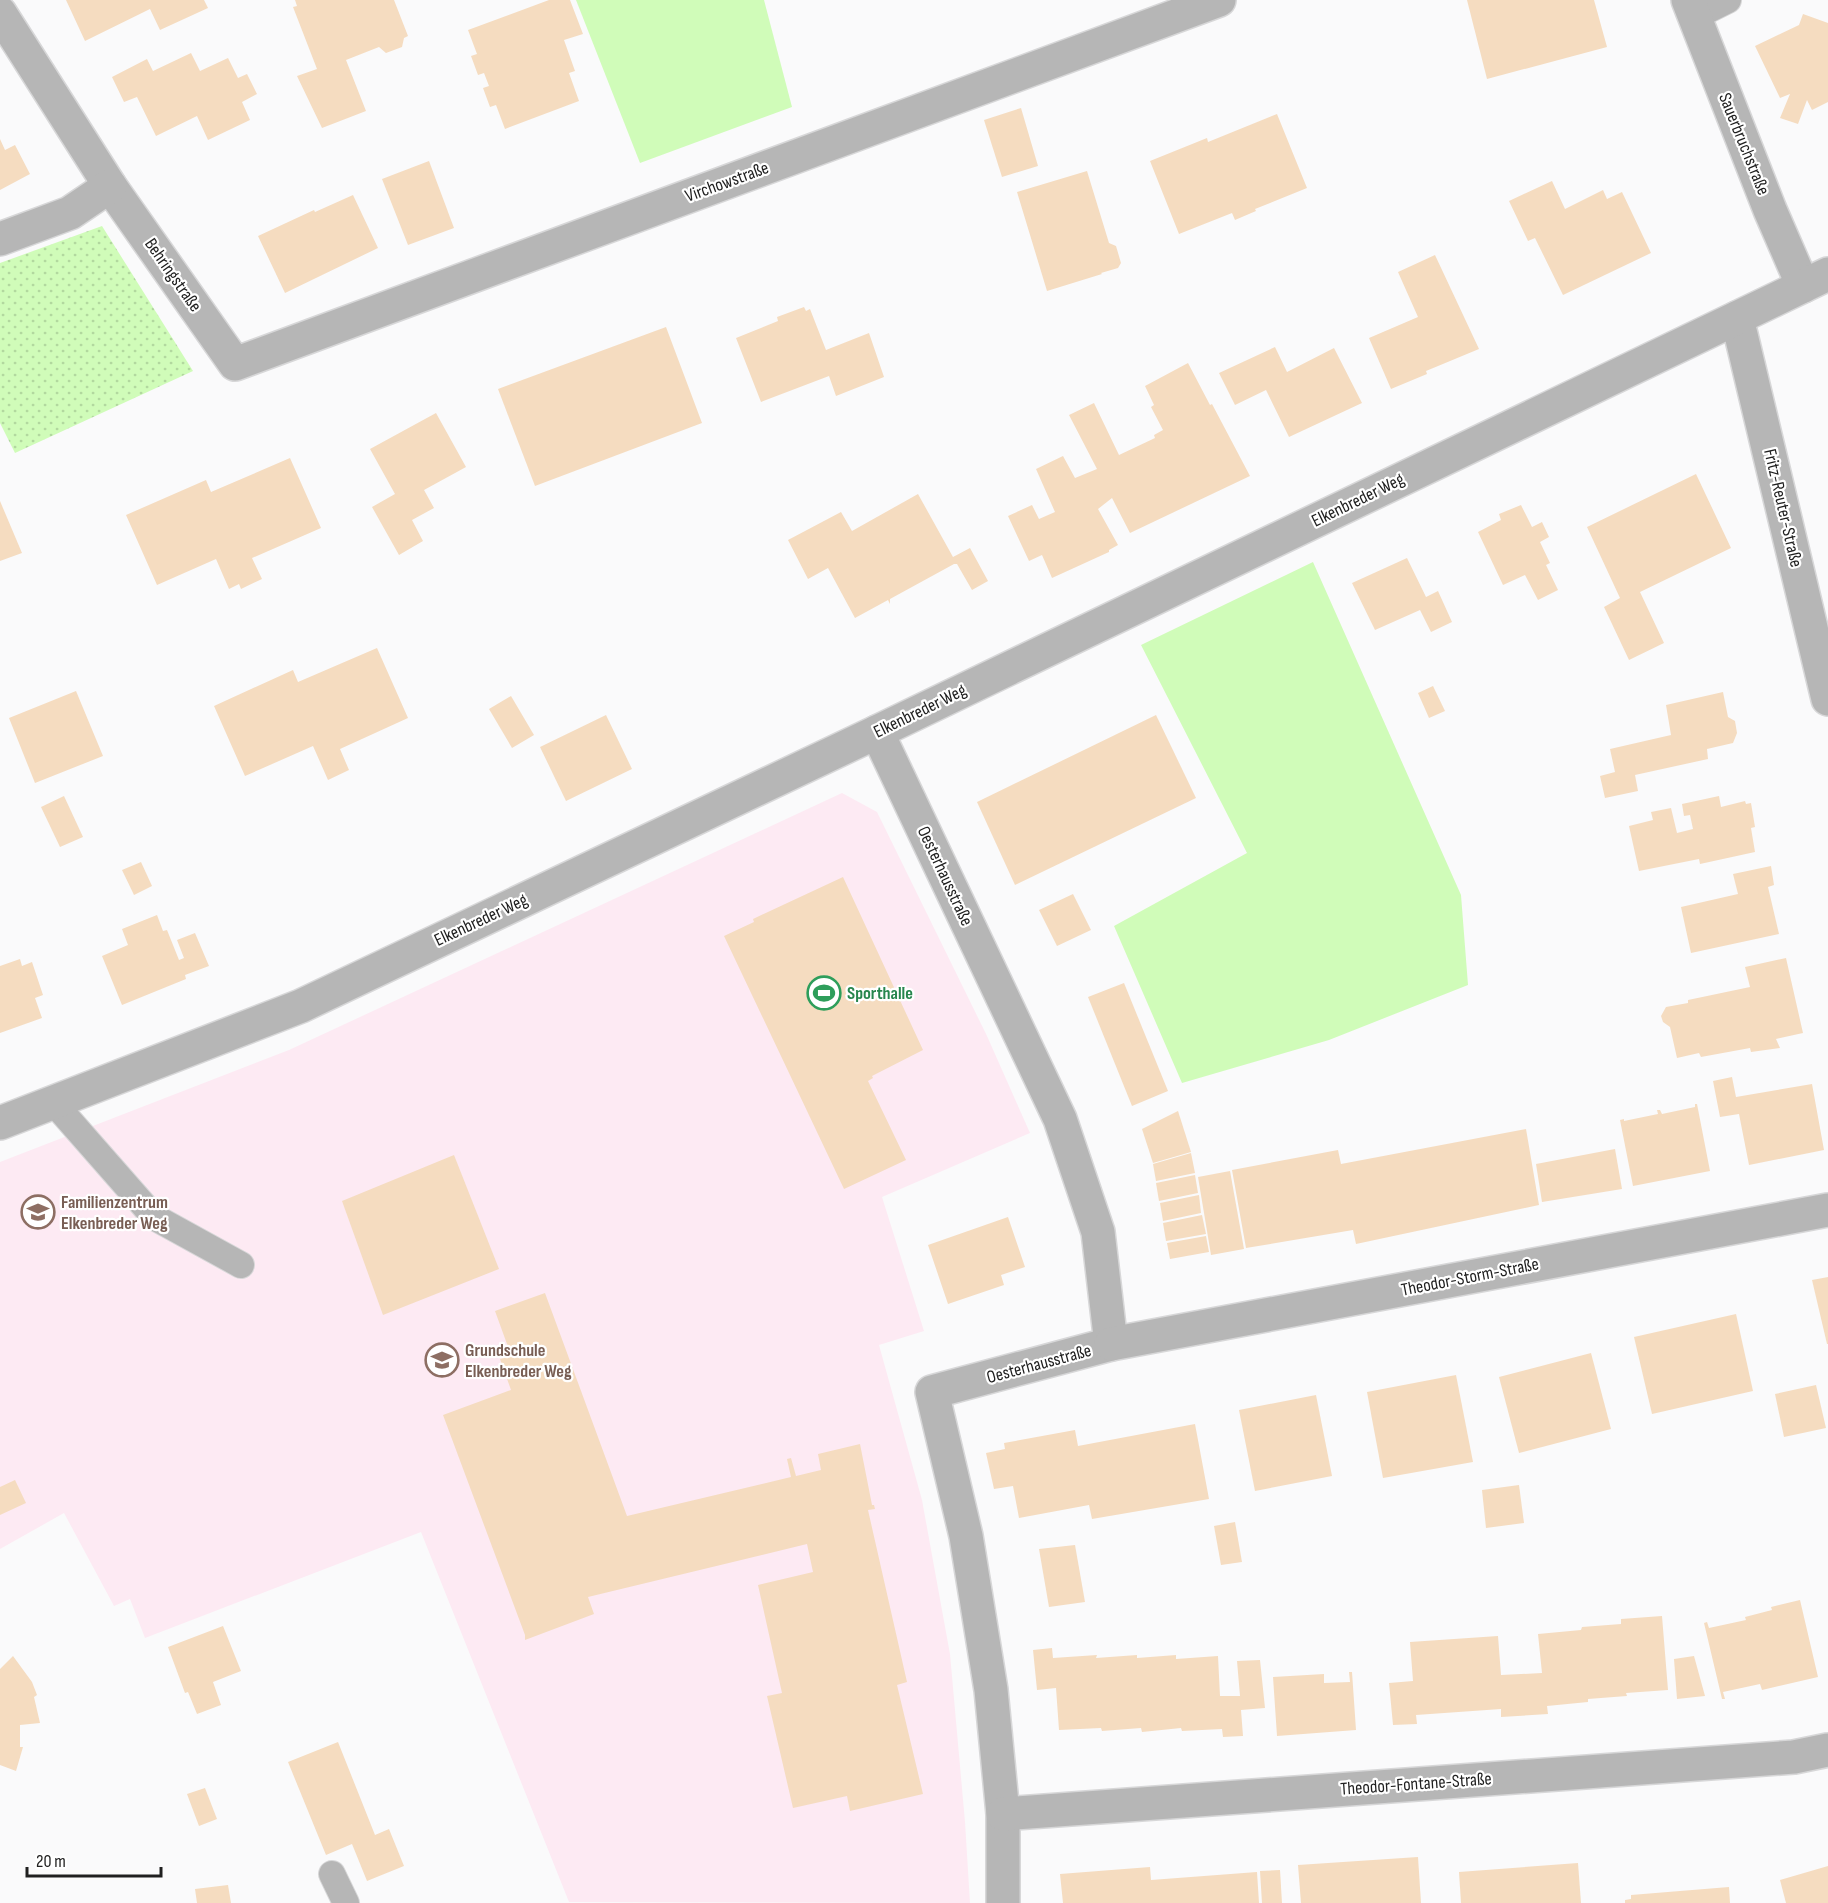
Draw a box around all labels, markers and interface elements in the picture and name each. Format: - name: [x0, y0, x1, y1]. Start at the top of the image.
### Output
- street label: Sauerbruchstraße: [1714, 90, 1774, 198]
- street label: Virchowstraße: [682, 157, 772, 207]
- street label: Behringstraße: [140, 234, 206, 316]
- street label: Fritz-Reuter-Straße: [1759, 447, 1807, 569]
- street label: Elkenbreder Weg: [1308, 469, 1408, 531]
- street label: Elkenbreder Weg: [870, 680, 970, 742]
- street label: Oesterhausstraße: [913, 823, 977, 929]
- street label: Elkenbreder Weg: [431, 889, 531, 951]
- sports icon: Sporthalle: [806, 975, 842, 1011]
- place label: Sporthalle: [847, 983, 913, 1004]
- place label: Familienzentrum Elkenbreder Weg: [61, 1192, 168, 1234]
- school or university icon: Familienzentrum Elkenbreder Weg: [20, 1194, 56, 1230]
- street label: Theodor-Storm-Straße: [1399, 1253, 1541, 1301]
- place label: Grundschule Elkenbreder Weg: [465, 1340, 572, 1382]
- street label: Oesterhausstraße: [984, 1340, 1094, 1388]
- school or university icon: Grundschule Elkenbreder Weg: [424, 1342, 460, 1378]
- street label: Theodor-Fontane-Straße: [1340, 1768, 1492, 1800]
- scale bar: [27, 1840, 160, 1878]
- text: 20 m: [36, 1851, 66, 1872]

